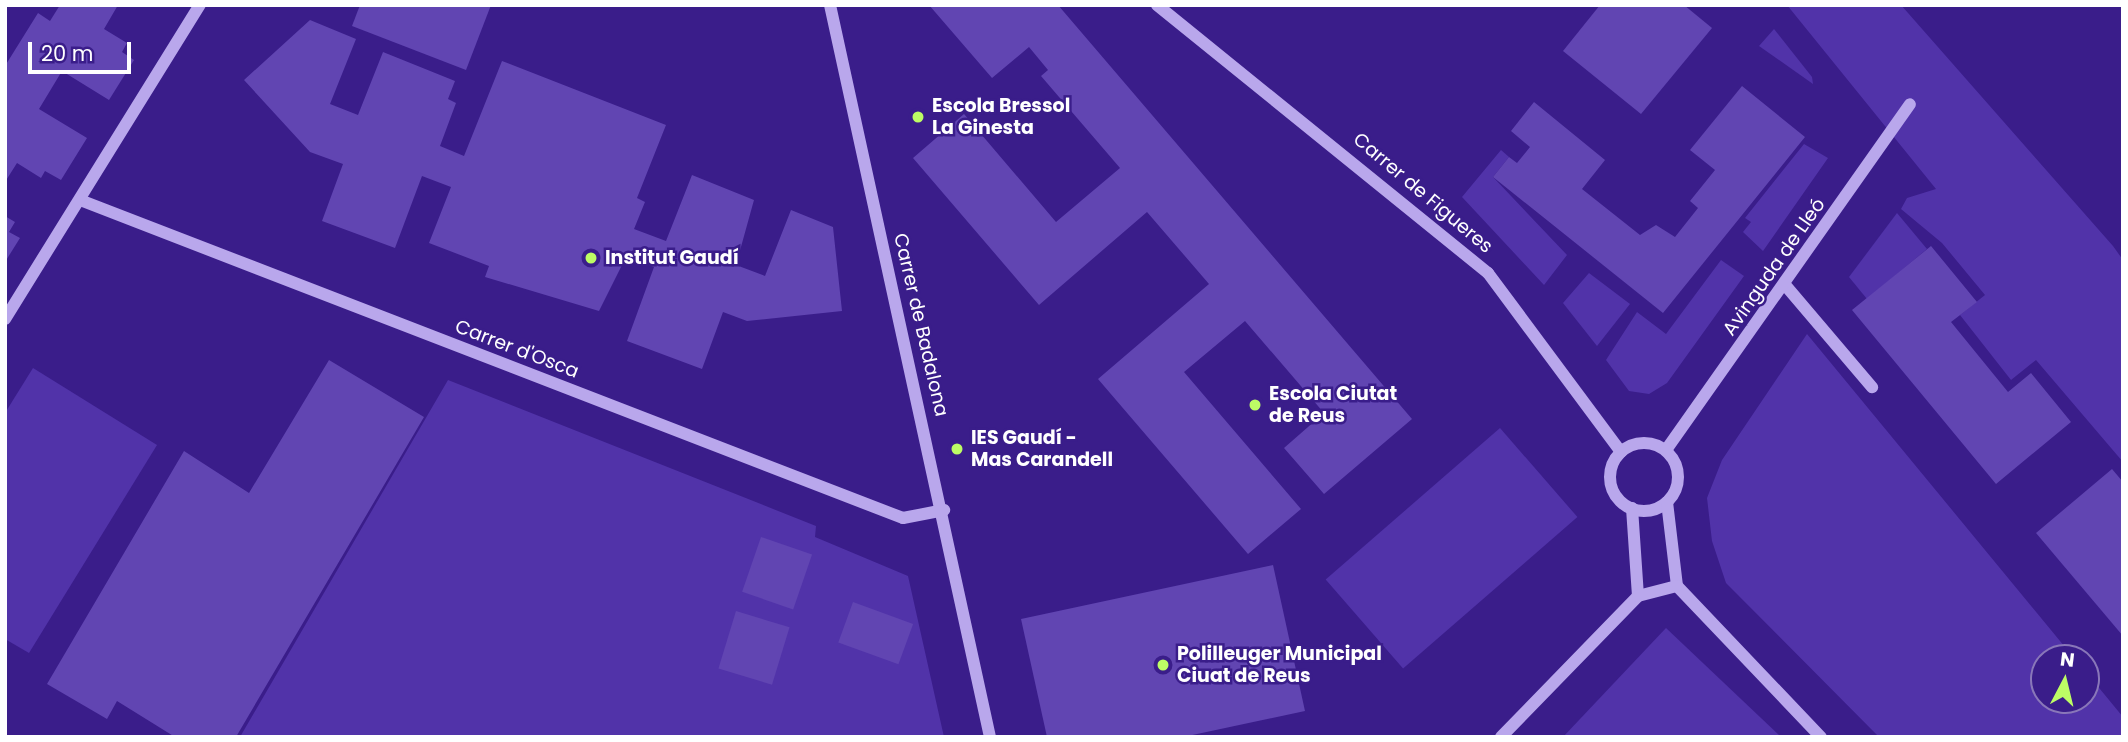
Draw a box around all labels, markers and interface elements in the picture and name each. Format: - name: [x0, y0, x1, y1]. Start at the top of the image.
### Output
- scale bar: [32, 28, 135, 72]
- text: 20 m: [41, 39, 94, 68]
- place label: Escola Bressol La Ginesta: [932, 95, 1070, 139]
- marker: Escola Bressol La Ginesta: [910, 109, 926, 125]
- street label: Carrer de Figueres: [1349, 128, 1497, 258]
- street label: Avinguda de Lleó: [1718, 194, 1830, 340]
- street label: Carrer de Badalona: [889, 231, 953, 419]
- place label: Institut Gaudí: [605, 247, 739, 269]
- marker: Institut Gaudí: [583, 250, 599, 266]
- street label: Carrer d'Osca: [452, 315, 582, 383]
- place label: Escola Ciutat de Reus: [1269, 383, 1397, 427]
- marker: Escola Ciutat de Reus: [1247, 397, 1263, 413]
- place label: IES Gaudí - Mas Carandell: [971, 427, 1113, 471]
- marker: IES Gaudí - Mas Carandell: [949, 441, 965, 457]
- place label: Polilleuger Municipal Ciuat de Reus: [1177, 643, 1382, 687]
- north arrow: [2030, 644, 2100, 714]
- text: N: [2059, 645, 2076, 674]
- marker: Polilleuger Municipal Ciuat de Reus: [1155, 657, 1171, 673]

